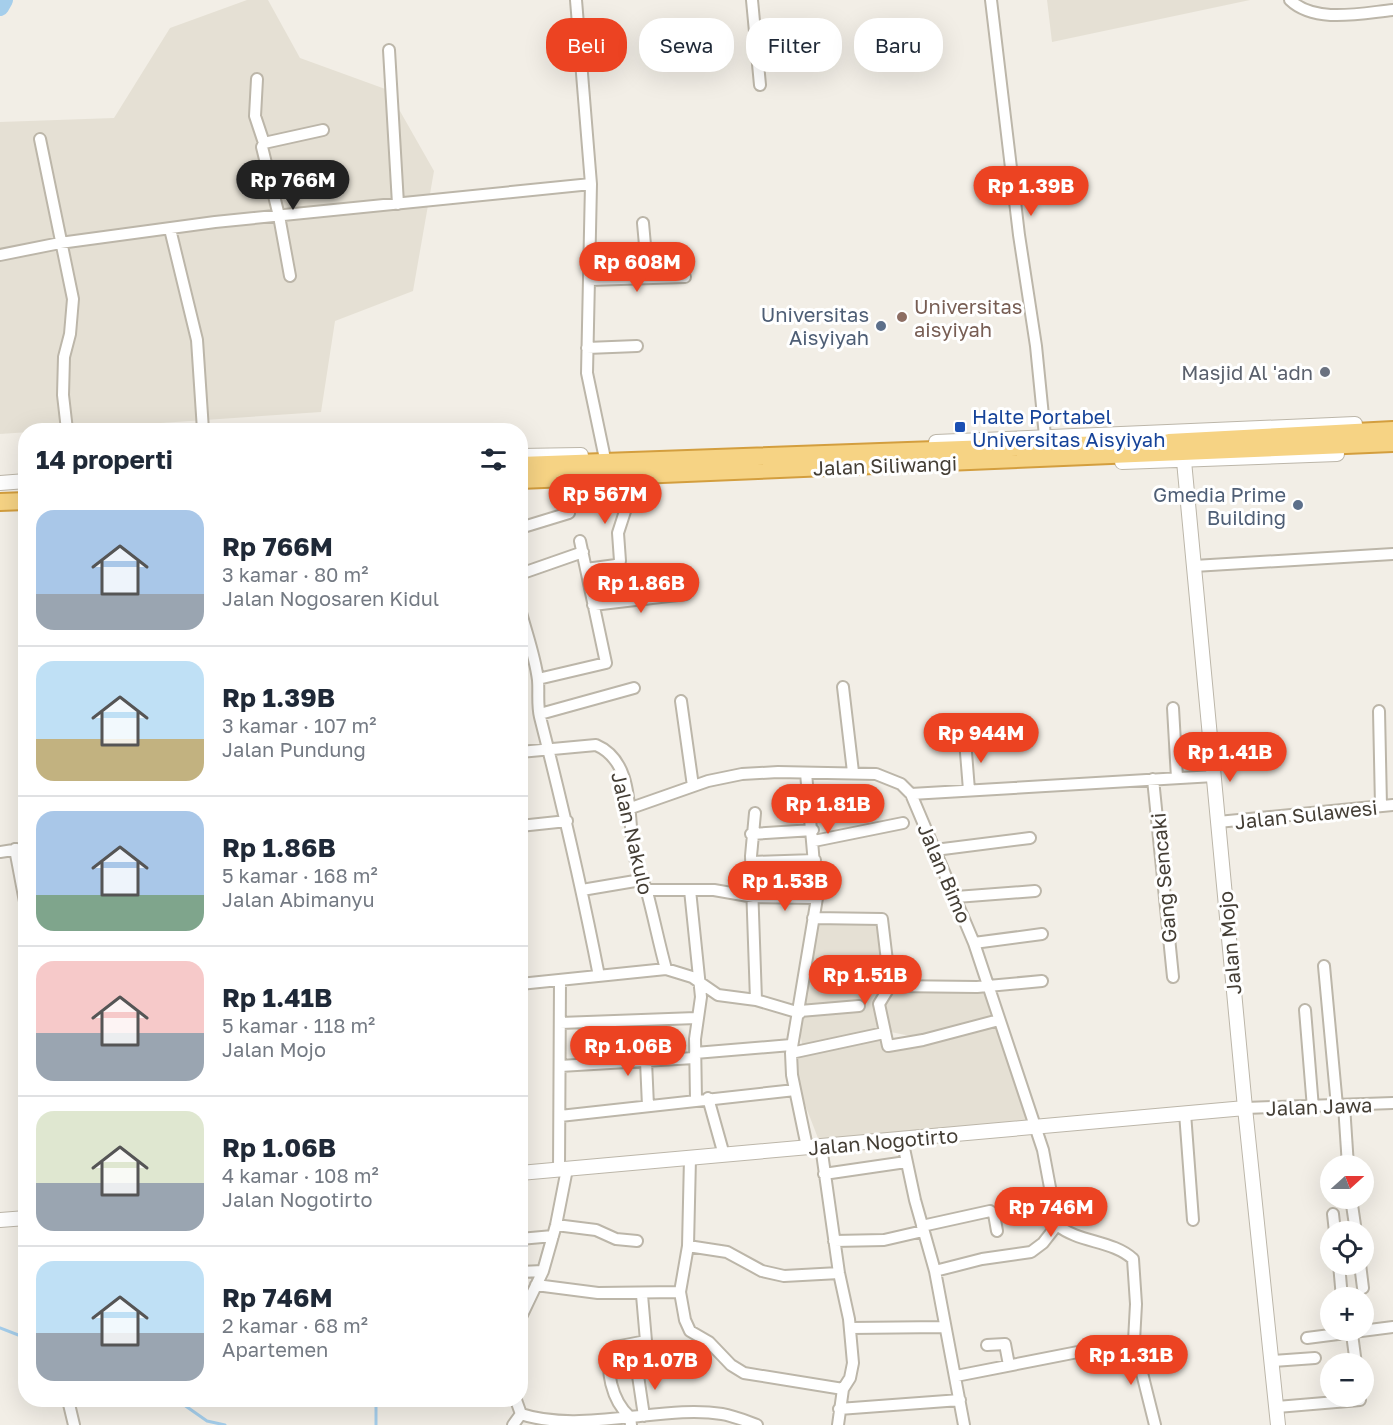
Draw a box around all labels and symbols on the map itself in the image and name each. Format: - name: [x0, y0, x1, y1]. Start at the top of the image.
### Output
- pin: Rp 766M: [238, 160, 348, 211]
- pin: Rp 1.39B: [969, 166, 1093, 217]
- pin: Rp 608M: [582, 242, 692, 293]
- place label: Universitas aisyiyah: [914, 294, 1022, 341]
- place label: Universitas Aisyiyah: [761, 302, 869, 349]
- marker: Universitas aisyiyah: [895, 310, 909, 324]
- marker: Universitas Aisyiyah: [874, 319, 888, 333]
- place label: Masjid Al 'adn: [1181, 360, 1313, 384]
- marker: Masjid Al 'adn: [1318, 365, 1332, 379]
- place label: Halte Portabel Universitas Aisyiyah: [972, 404, 1165, 451]
- marker: Halte Portabel Universitas Aisyiyah: [953, 420, 967, 434]
- street label: Jalan Siliwangi: [812, 450, 958, 480]
- pin: Rp 567M: [550, 474, 660, 525]
- place label: Gmedia Prime Building: [1153, 482, 1286, 529]
- marker: Gmedia Prime Building: [1291, 498, 1305, 512]
- pin: Rp 1.86B: [579, 563, 703, 614]
- pin: Rp 944M: [926, 713, 1036, 764]
- pin: Rp 1.41B: [1168, 732, 1292, 783]
- street label: Jalan Nakulo: [607, 769, 659, 897]
- pin: Rp 1.81B: [766, 784, 890, 835]
- street label: Jalan Sulawesi: [1233, 795, 1379, 833]
- street label: Gang Sencaki: [1145, 812, 1181, 944]
- street label: Jalan Bimo: [913, 820, 977, 926]
- pin: Rp 1.53B: [723, 861, 847, 912]
- street label: Jalan Mojo: [1213, 890, 1245, 996]
- pin: Rp 1.51B: [803, 955, 927, 1006]
- pin: Rp 1.06B: [566, 1026, 690, 1077]
- street label: Jalan Jawa: [1265, 1092, 1373, 1120]
- street label: Jalan Nogotirto: [807, 1122, 959, 1160]
- north arrow: [1320, 1155, 1374, 1209]
- pin: Rp 746M: [996, 1187, 1106, 1238]
- pin: Rp 1.31B: [1069, 1335, 1193, 1386]
- pin: Rp 1.07B: [593, 1340, 717, 1391]

